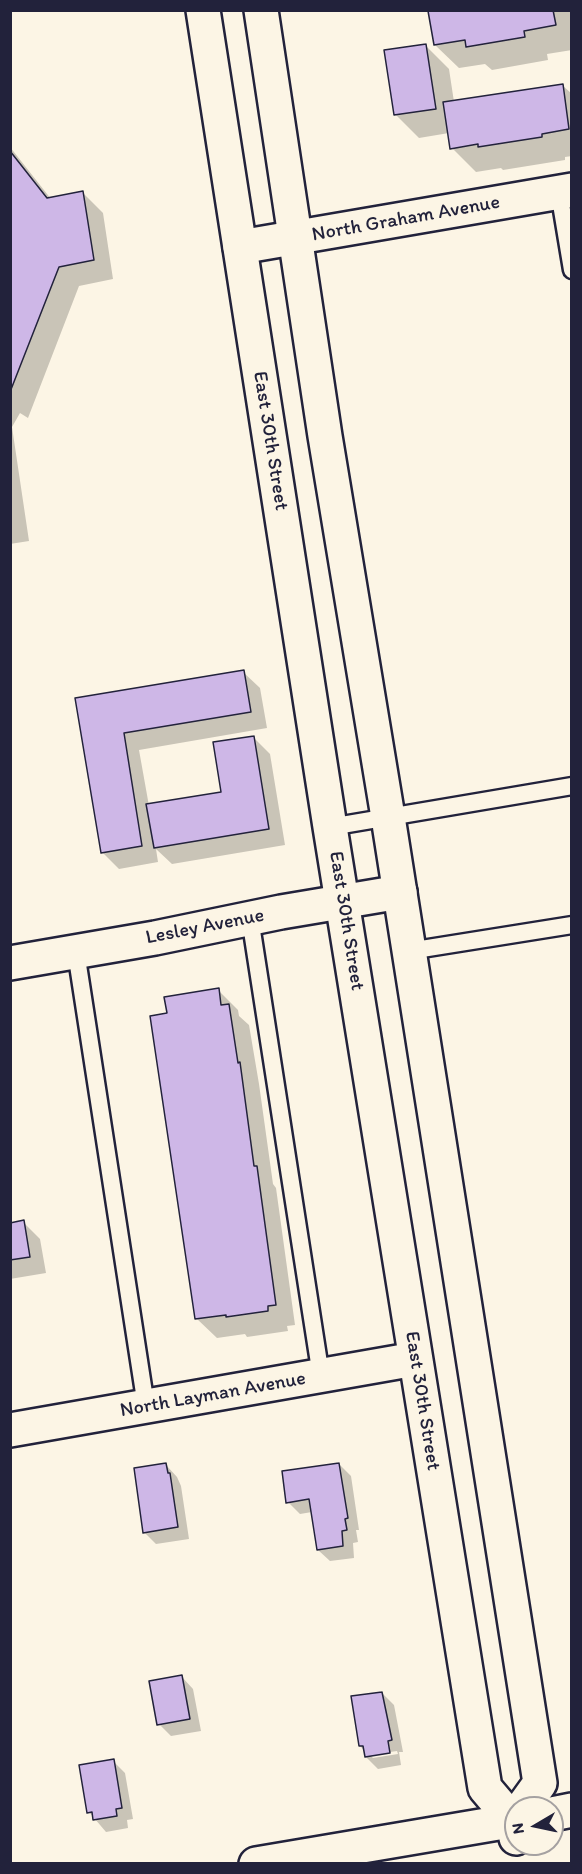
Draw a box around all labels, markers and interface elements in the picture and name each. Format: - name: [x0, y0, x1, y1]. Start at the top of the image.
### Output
- street label: North Graham Avenue: [310, 191, 502, 247]
- street label: East 30th Street: [247, 370, 293, 512]
- street label: East 30th Street: [323, 850, 369, 992]
- street label: Lesley Avenue: [144, 904, 266, 950]
- street label: East 30th Street: [399, 1330, 445, 1472]
- street label: North Layman Avenue: [118, 1367, 308, 1423]
- north arrow: [504, 1796, 564, 1856]
- text: N: [507, 1822, 528, 1835]

